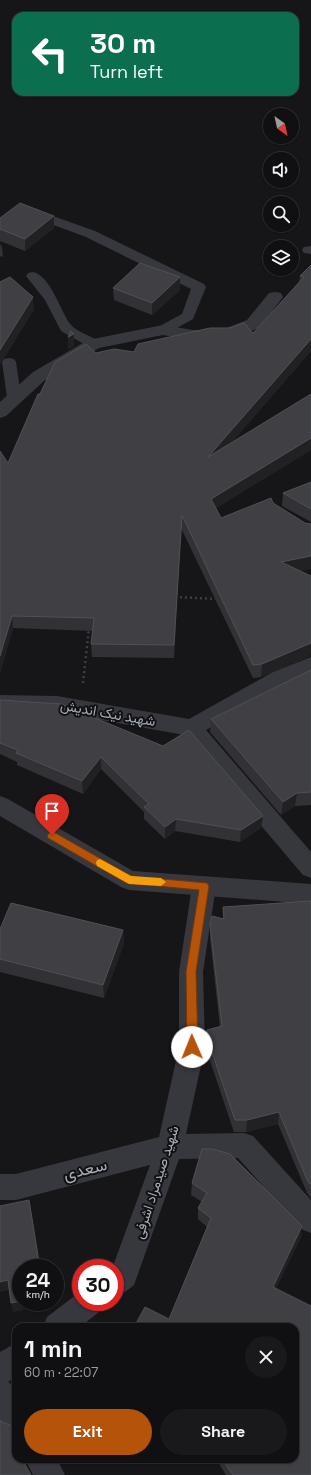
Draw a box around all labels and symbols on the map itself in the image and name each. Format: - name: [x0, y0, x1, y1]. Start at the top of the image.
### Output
- north arrow: [263, 108, 299, 144]
- street label: شهید نیک اندیش: [59, 696, 157, 730]
- pin: [35, 794, 69, 835]
- position arrow: [171, 1026, 213, 1068]
- street label: شهید صیدمراد اشرفی: [129, 1123, 183, 1241]
- street label: سعدی: [61, 1153, 109, 1185]
- speed limit sign: 30: [72, 1259, 124, 1311]

